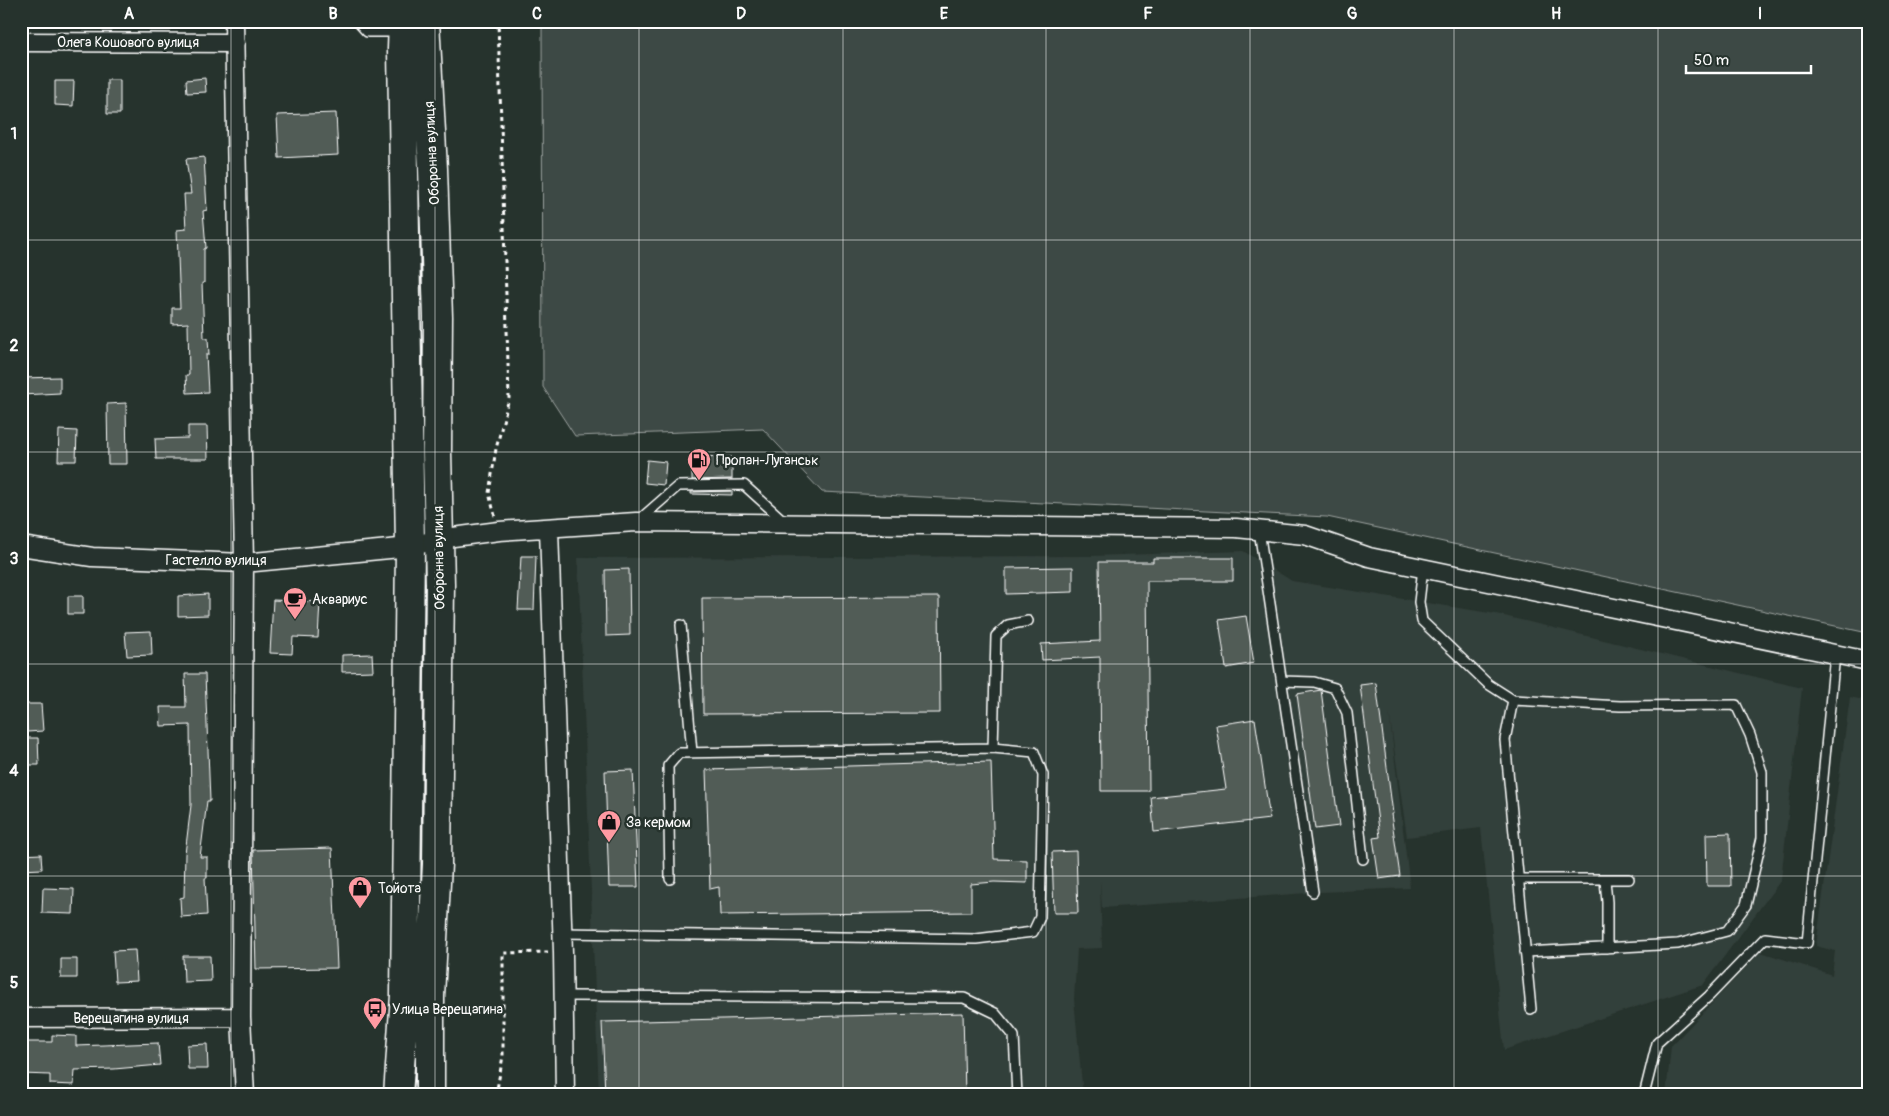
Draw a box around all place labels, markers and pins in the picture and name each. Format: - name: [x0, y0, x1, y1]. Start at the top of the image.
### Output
- fuel station icon: Пропан-Луганськ: [686, 447, 712, 481]
- place label: Пропан-Луганськ: [716, 452, 819, 469]
- cafe icon: Аквариус: [282, 586, 308, 620]
- place label: Аквариус: [312, 591, 368, 608]
- shop icon: За кермом: [596, 809, 622, 843]
- place label: За кермом: [626, 814, 691, 831]
- shop icon: Тойота: [347, 875, 373, 909]
- place label: Тойота: [378, 880, 421, 897]
- bus stop icon: Улица Верещагина: [362, 996, 388, 1030]
- place label: Улица Верещагина: [392, 1001, 503, 1018]

